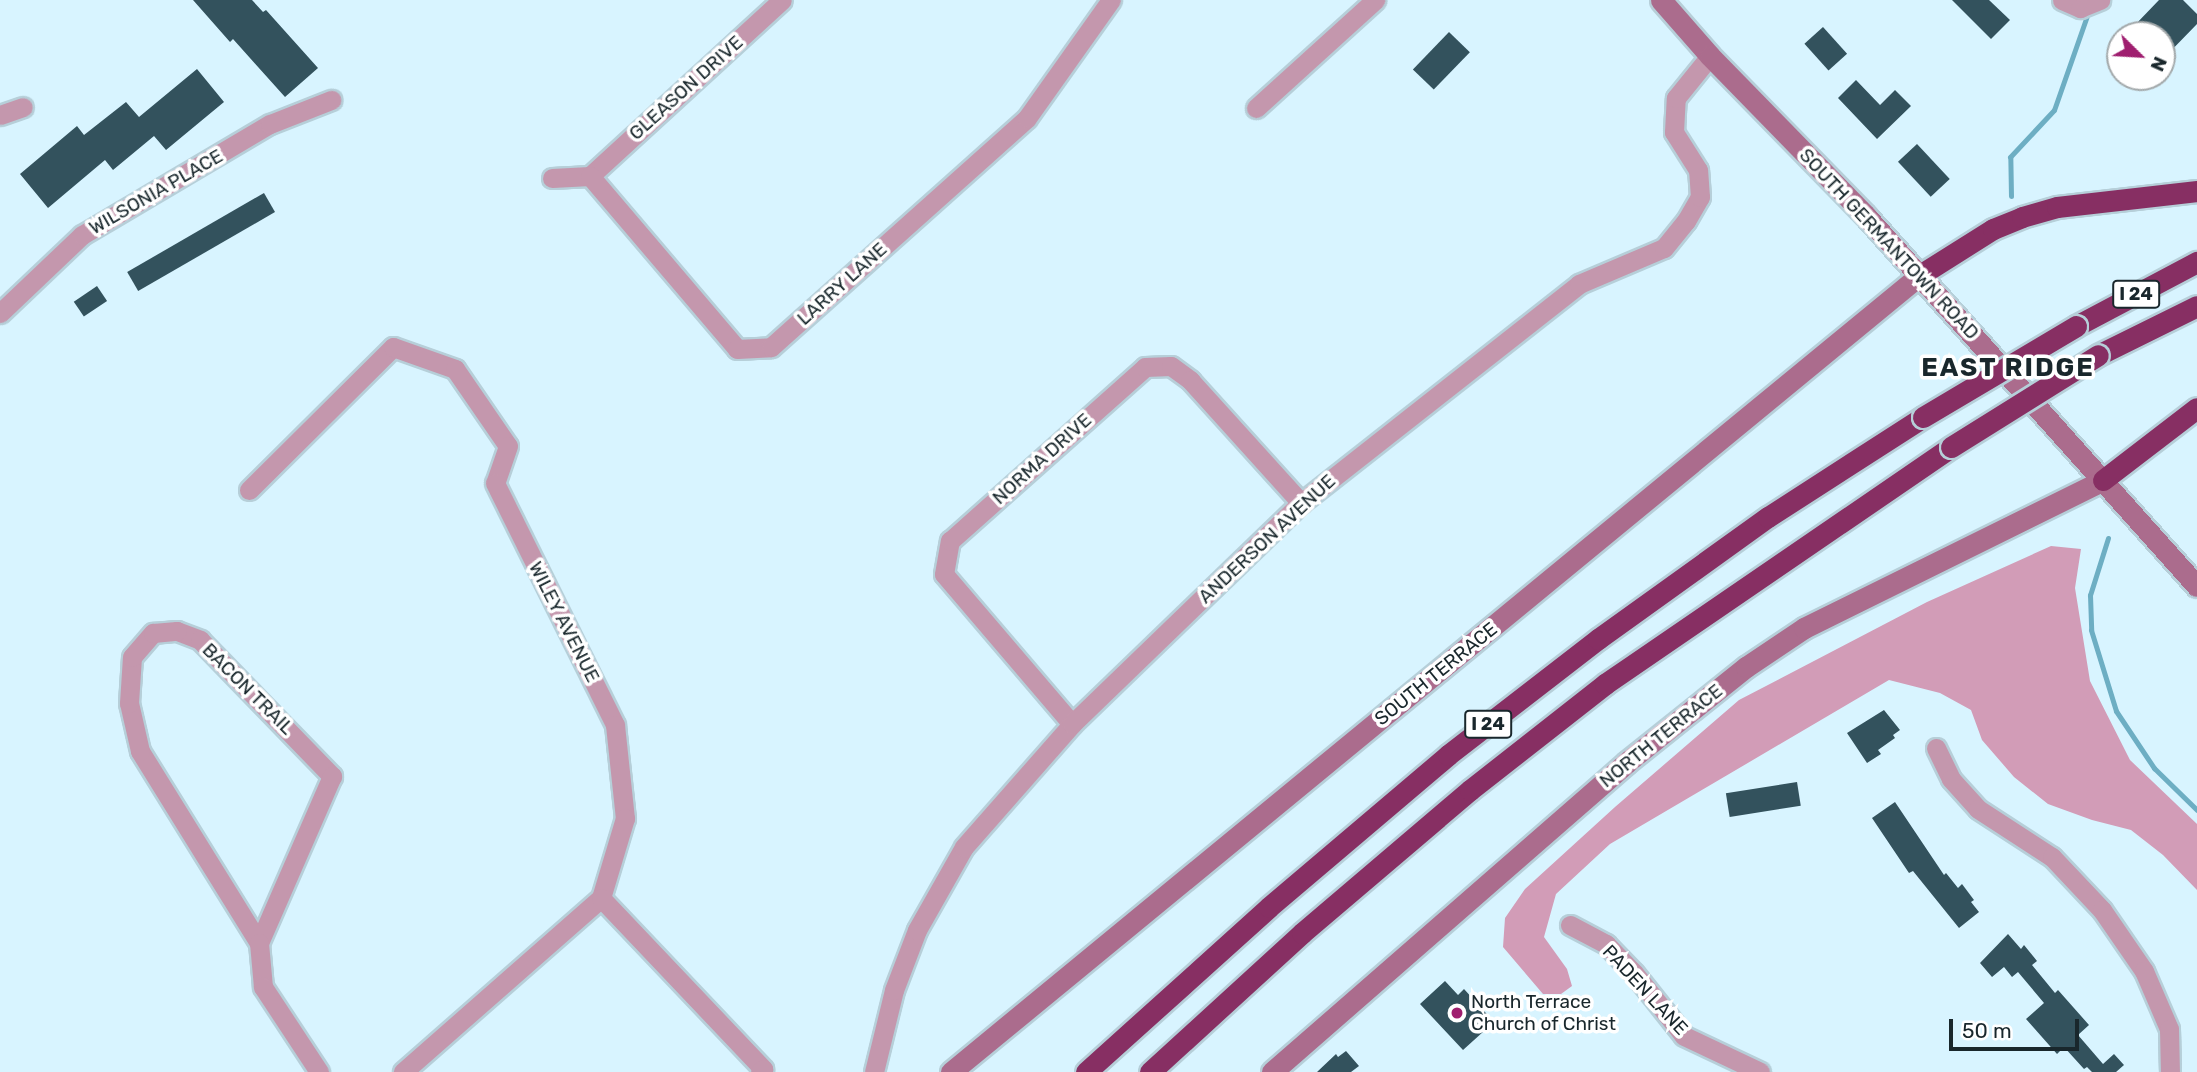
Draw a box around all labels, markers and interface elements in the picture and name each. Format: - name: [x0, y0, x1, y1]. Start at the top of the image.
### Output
- north arrow: [2106, 21, 2176, 91]
- street label: GLEASON DRIVE: [625, 31, 747, 145]
- text: N: [2146, 53, 2172, 75]
- street label: WILSONIA PLACE: [85, 144, 227, 240]
- street label: SOUTH GERMANTOWN ROAD: [1795, 144, 1983, 344]
- street label: LARRY LANE: [792, 238, 892, 330]
- road number: I 24: [2112, 280, 2160, 308]
- district label: EAST RIDGE: [1922, 352, 2094, 384]
- street label: NORMA DRIVE: [988, 408, 1096, 510]
- street label: ANDERSON AVENUE: [1194, 470, 1340, 608]
- street label: WILEY AVENUE: [524, 557, 604, 687]
- street label: SOUTH TERRACE: [1370, 618, 1502, 730]
- street label: BACON TRAIL: [197, 638, 299, 740]
- street label: NORTH TERRACE: [1595, 679, 1727, 793]
- road number: I 24: [1464, 710, 1512, 738]
- street label: PADEN LANE: [1598, 940, 1692, 1040]
- place label: North Terrace Church of Christ: [1471, 991, 1616, 1035]
- marker: North Terrace Church of Christ: [1449, 1005, 1465, 1021]
- scale bar: [1952, 1006, 2082, 1050]
- text: 50 m: [1962, 1018, 2012, 1043]

